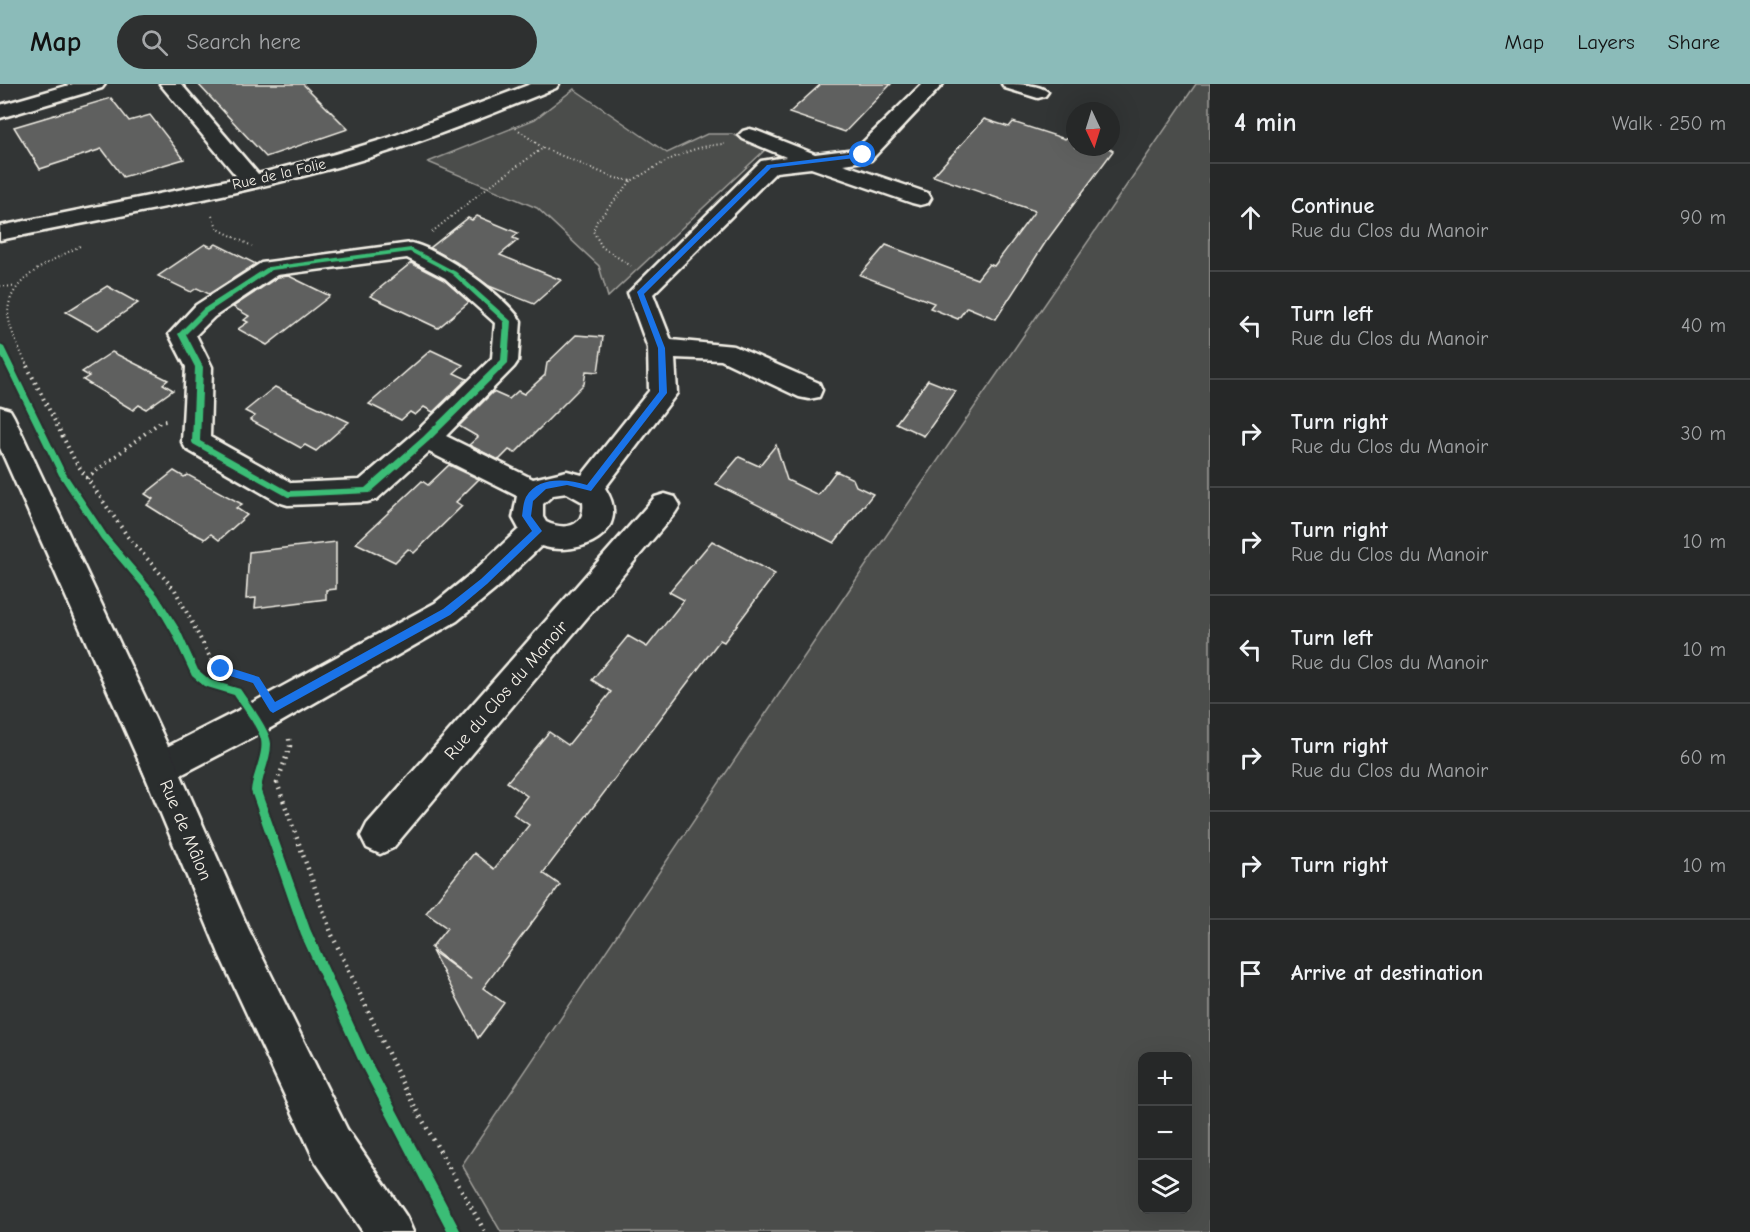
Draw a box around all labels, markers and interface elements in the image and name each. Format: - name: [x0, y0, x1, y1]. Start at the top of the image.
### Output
- search box: [117, 15, 537, 69]
- text: Map: [30, 26, 81, 58]
- icon: search: [138, 26, 171, 59]
- text: Search here: [186, 29, 301, 55]
- text: Map: [1505, 30, 1544, 54]
- text: Layers: [1577, 30, 1635, 54]
- text: Share: [1668, 30, 1720, 54]
- north arrow: [1066, 102, 1120, 156]
- text: 4 min: [1234, 108, 1297, 138]
- text: Walk · 250 m: [1612, 112, 1726, 135]
- route start: [849, 141, 875, 167]
- street label: Rue de la Folie: [230, 154, 328, 194]
- text: Continue: [1291, 193, 1374, 219]
- icon: ahead: [1234, 201, 1267, 234]
- text: 90 m: [1680, 206, 1726, 229]
- text: Rue du Clos du Manoir: [1291, 219, 1488, 242]
- text: Turn left: [1291, 301, 1373, 327]
- icon: left: [1234, 309, 1267, 342]
- text: 40 m: [1681, 314, 1726, 337]
- text: Rue du Clos du Manoir: [1291, 327, 1488, 350]
- text: Turn right: [1291, 409, 1388, 435]
- icon: right: [1234, 417, 1267, 450]
- text: 30 m: [1680, 422, 1726, 445]
- text: Rue du Clos du Manoir: [1291, 435, 1488, 458]
- text: Turn right: [1291, 517, 1388, 543]
- icon: right: [1234, 525, 1267, 558]
- text: 10 m: [1683, 530, 1726, 553]
- text: Rue du Clos du Manoir: [1291, 543, 1488, 566]
- street label: Rue du Clos du Manoir: [440, 616, 573, 764]
- text: Turn left: [1291, 625, 1373, 651]
- icon: left: [1234, 633, 1267, 666]
- text: 10 m: [1683, 638, 1726, 661]
- text: Rue du Clos du Manoir: [1291, 651, 1488, 674]
- route end: [207, 655, 233, 681]
- text: Turn right: [1291, 733, 1388, 759]
- icon: right: [1234, 741, 1267, 774]
- text: 60 m: [1680, 746, 1726, 769]
- text: Rue du Clos du Manoir: [1291, 759, 1488, 782]
- street label: Rue de Mâlon: [155, 777, 216, 884]
- icon: right: [1234, 849, 1267, 882]
- text: Turn right: [1291, 852, 1388, 878]
- text: 10 m: [1683, 854, 1726, 877]
- icon: arrive: [1234, 957, 1267, 990]
- text: Arrive at destination: [1291, 960, 1483, 986]
- map controls: [1138, 1052, 1192, 1214]
- button: +: [1138, 1052, 1192, 1106]
- button: −: [1138, 1106, 1192, 1160]
- button: layers: [1138, 1160, 1192, 1214]

